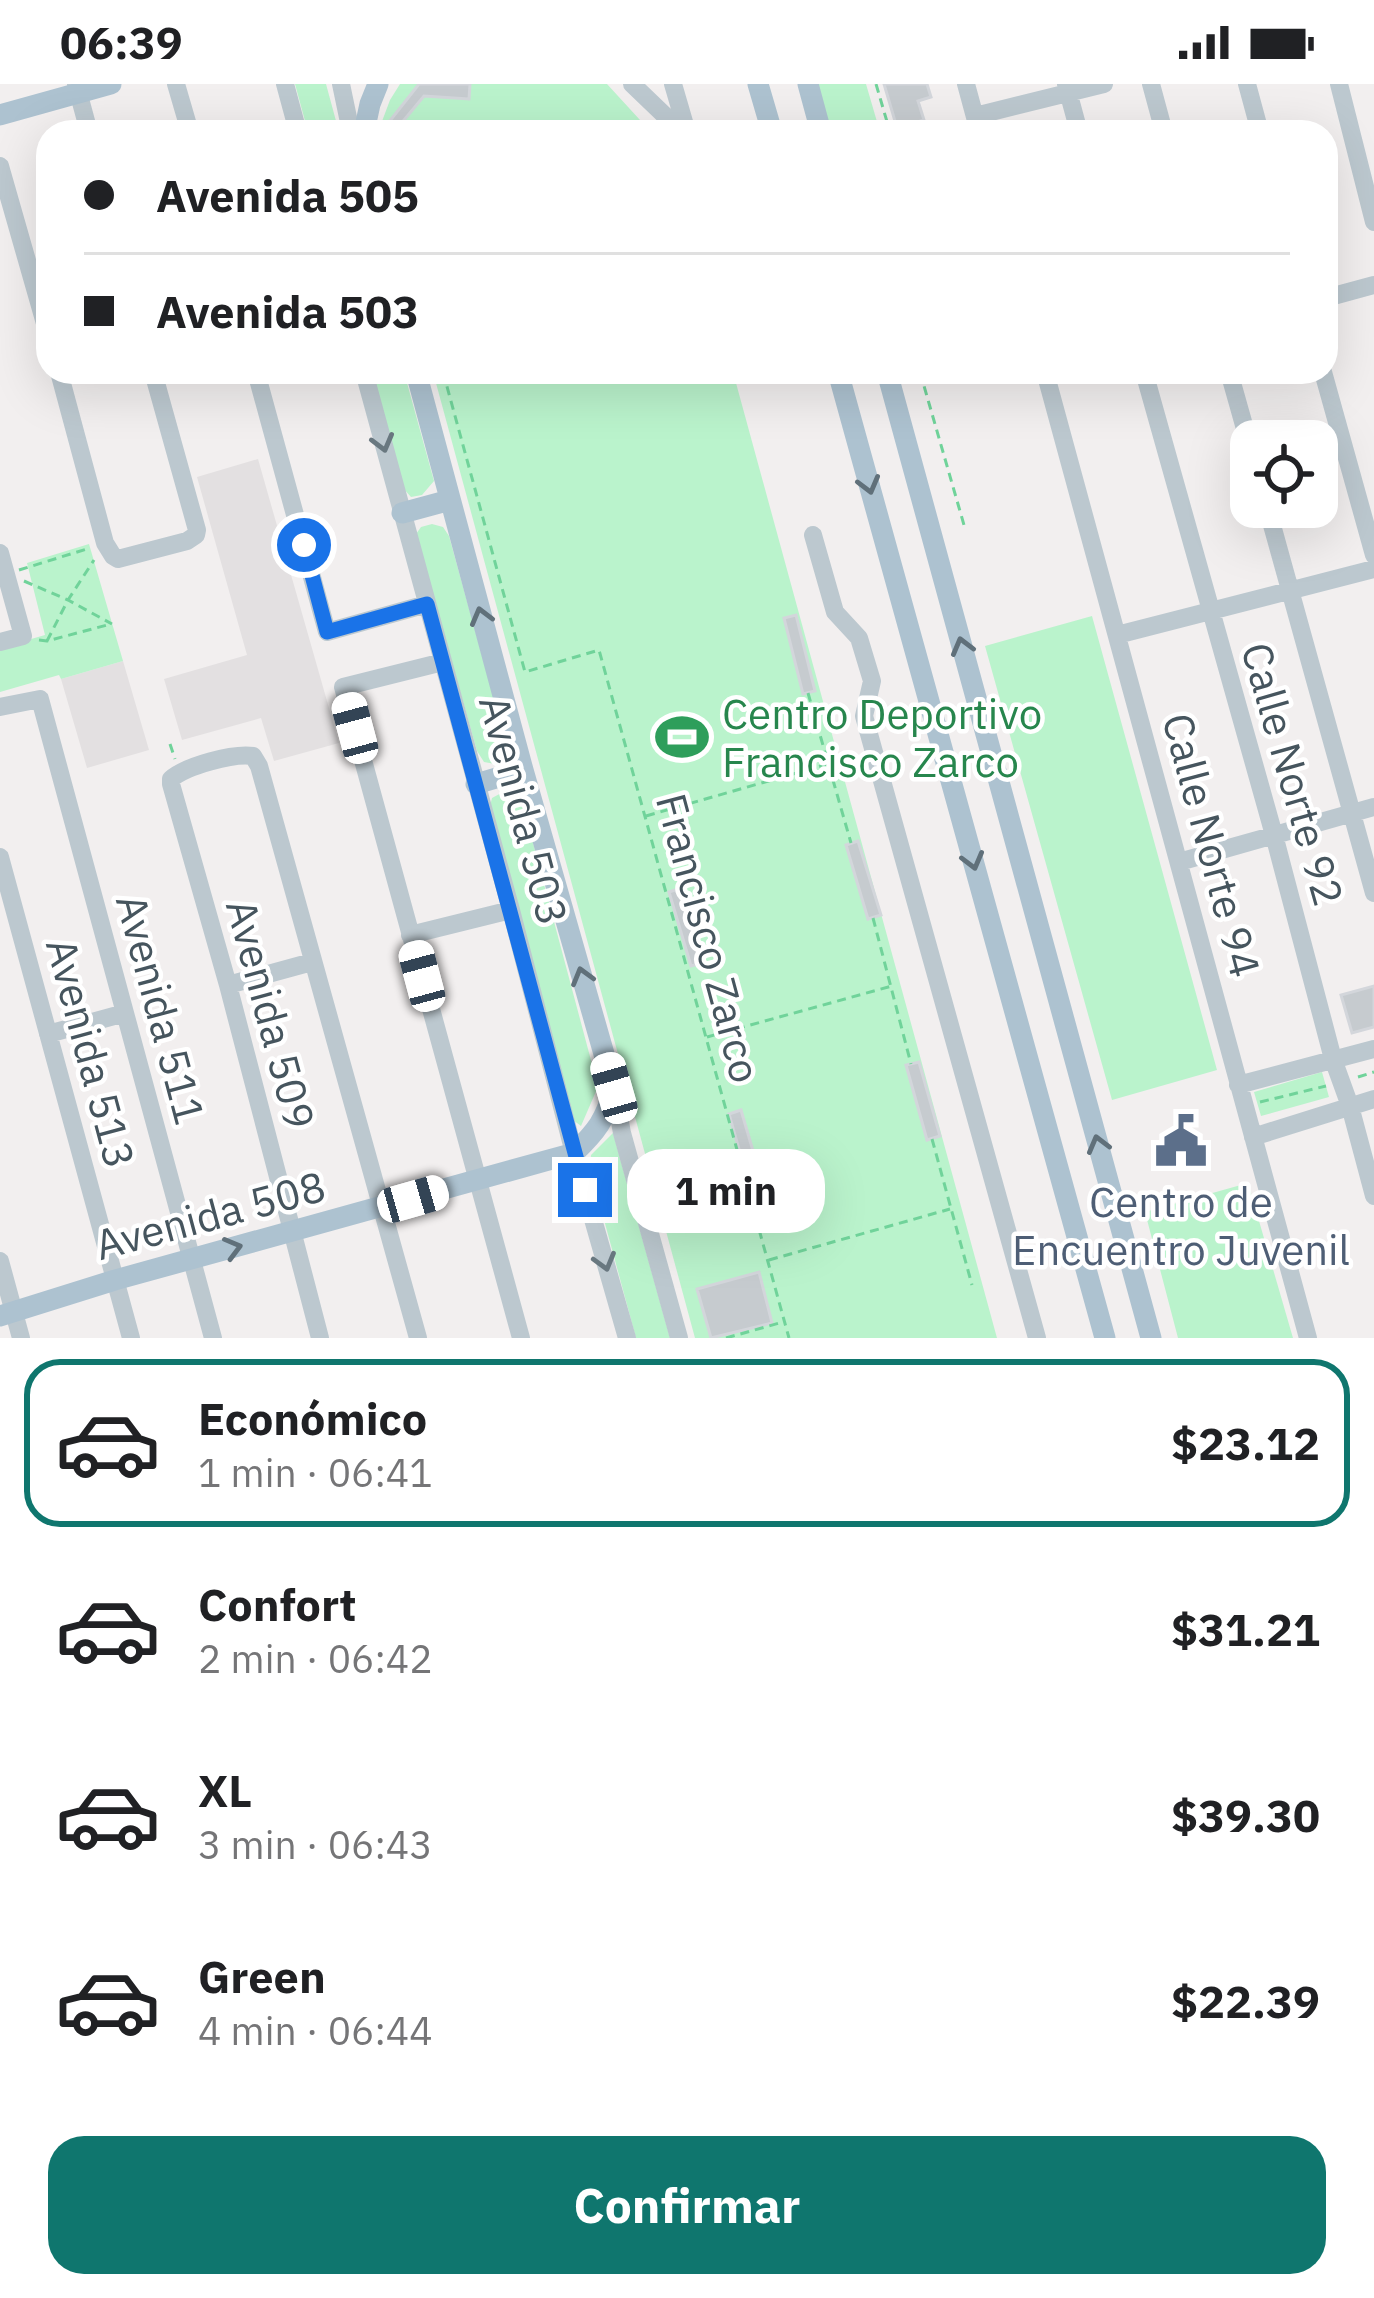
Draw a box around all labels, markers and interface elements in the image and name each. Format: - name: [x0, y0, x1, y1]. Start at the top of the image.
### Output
- text: 06:39: [60, 13, 183, 71]
- text: Avenida 505: [156, 166, 419, 224]
- text: Avenida 503: [156, 282, 419, 340]
- map controls: [1230, 420, 1338, 528]
- button: locate: [1230, 420, 1338, 528]
- one-way arrow: [368, 432, 393, 452]
- one-way arrow: [855, 474, 880, 495]
- route start: [277, 518, 331, 572]
- one-way arrow: [471, 607, 496, 627]
- street label: Calle Norte 92: [1229, 636, 1357, 912]
- one-way arrow: [951, 637, 976, 657]
- place label: Centro Deportivo Francisco Zarco: [722, 686, 1042, 789]
- car: [328, 689, 382, 767]
- street label: Avenida 503: [467, 689, 581, 931]
- street label: Calle Norte 94: [1150, 707, 1274, 983]
- sports icon: Centro Deportivo Francisco Zarco: [653, 708, 711, 766]
- street label: Francisco Zarco: [644, 787, 774, 1089]
- one-way arrow: [959, 850, 984, 870]
- street label: Avenida 511: [104, 888, 218, 1130]
- street label: Avenida 509: [214, 893, 328, 1135]
- street label: Avenida 513: [34, 932, 148, 1174]
- car: [395, 937, 449, 1015]
- one-way arrow: [571, 966, 596, 987]
- car: [587, 1048, 641, 1128]
- public building icon: Centro de Encuentro Juvenil: [1152, 1112, 1210, 1170]
- one-way arrow: [1087, 1134, 1112, 1155]
- callout: 1 min: [627, 1148, 825, 1232]
- street label: Avenida 508: [89, 1158, 331, 1272]
- route end: [558, 1163, 612, 1217]
- text: 1 min: [675, 1165, 777, 1216]
- car: [373, 1172, 453, 1226]
- place label: Centro de Encuentro Juvenil: [1012, 1174, 1350, 1277]
- one-way arrow: [223, 1237, 243, 1262]
- one-way arrow: [591, 1251, 616, 1272]
- icon: car: [54, 1389, 162, 1497]
- text: Económico: [198, 1389, 427, 1447]
- text: $23.12: [1171, 1414, 1320, 1472]
- text: 1 min · 06:41: [198, 1447, 433, 1498]
- icon: car: [54, 1575, 162, 1683]
- text: Confort: [198, 1575, 357, 1633]
- text: $31.21: [1171, 1600, 1320, 1658]
- text: 2 min · 06:42: [198, 1633, 433, 1684]
- icon: car: [54, 1761, 162, 1869]
- text: XL: [198, 1761, 252, 1819]
- text: $39.30: [1171, 1786, 1320, 1844]
- text: 3 min · 06:43: [198, 1819, 433, 1870]
- icon: car: [54, 1947, 162, 2055]
- text: Green: [198, 1947, 326, 2005]
- text: $22.39: [1171, 1972, 1320, 2030]
- text: 4 min · 06:44: [198, 2005, 433, 2056]
- button: Confirmar: [48, 2136, 1326, 2274]

